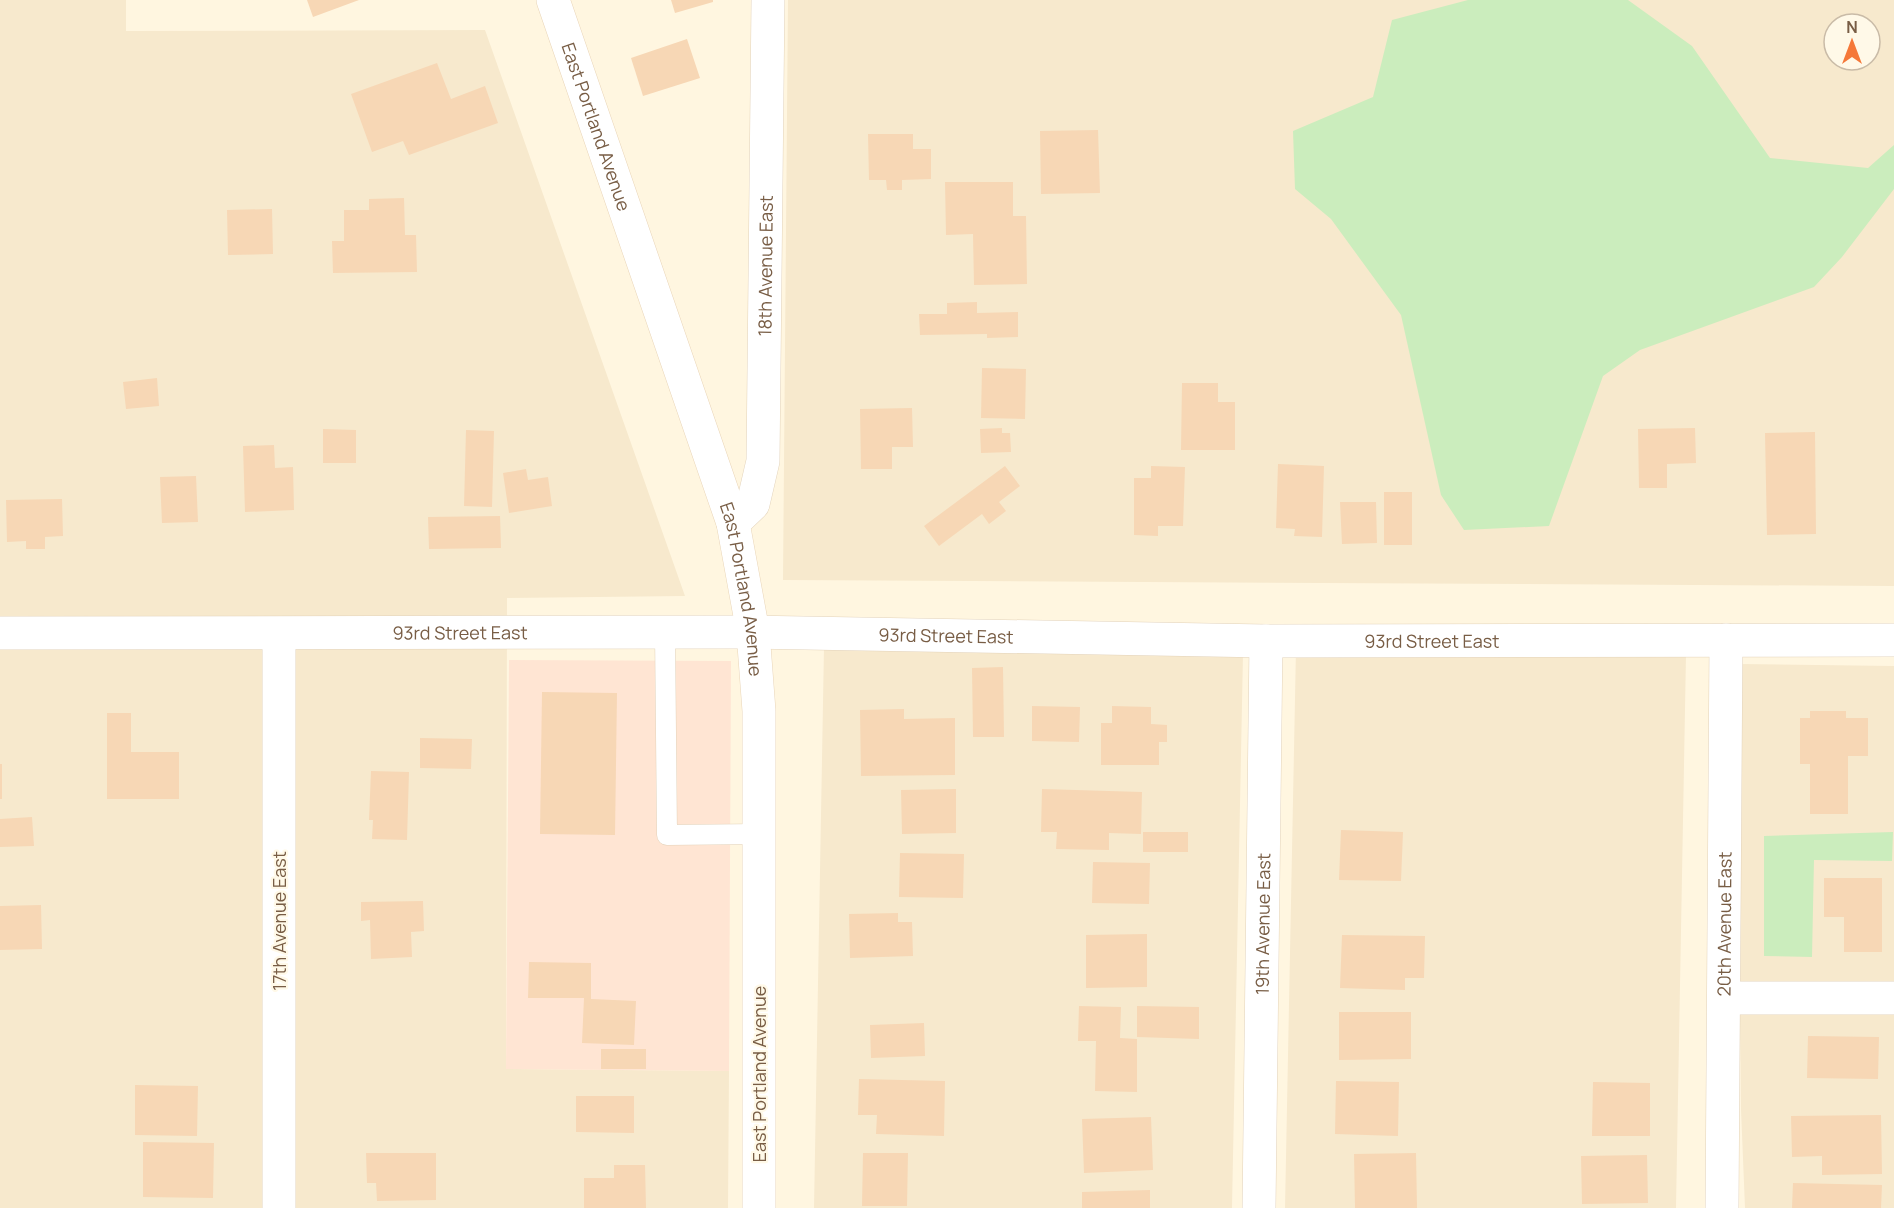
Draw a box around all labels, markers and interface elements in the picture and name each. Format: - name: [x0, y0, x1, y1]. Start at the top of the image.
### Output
- north arrow: [1822, 12, 1882, 72]
- text: N: [1846, 16, 1858, 38]
- street label: East Portland Avenue: [557, 39, 637, 214]
- street label: 18th Avenue East: [752, 195, 778, 336]
- street label: East Portland Avenue: [715, 499, 768, 677]
- street label: 93rd Street East: [392, 620, 528, 644]
- street label: 93rd Street East: [878, 622, 1014, 649]
- street label: 93rd Street East: [1364, 629, 1500, 653]
- street label: 17th Avenue East: [267, 851, 291, 991]
- street label: 20th Avenue East: [1711, 851, 1737, 997]
- street label: 19th Avenue East: [1250, 853, 1275, 995]
- street label: East Portland Avenue: [747, 986, 771, 1162]

